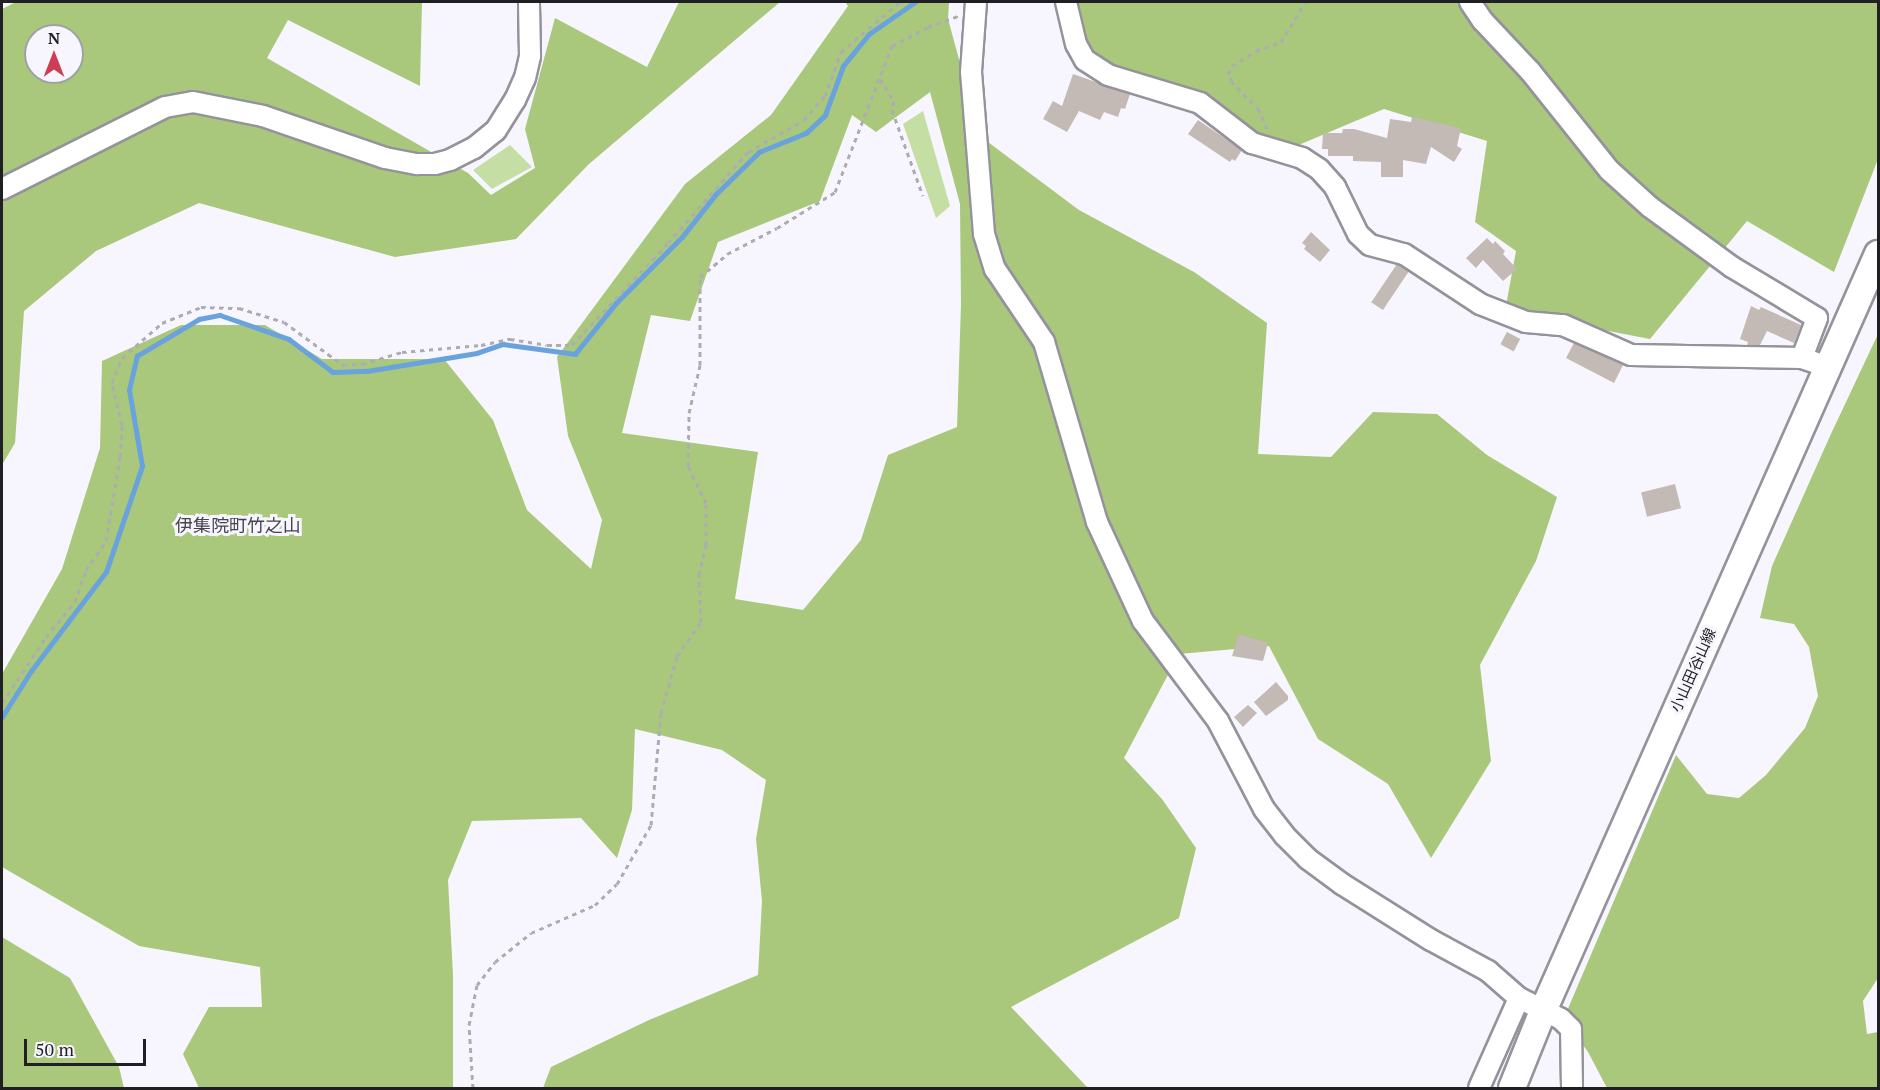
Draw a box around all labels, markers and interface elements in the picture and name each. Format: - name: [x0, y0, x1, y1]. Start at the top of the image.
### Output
- north arrow: [24, 24, 84, 84]
- text: N: [48, 27, 60, 49]
- district label: 伊集院町竹之山: [175, 514, 301, 536]
- street label: 小山田谷山線: [1666, 625, 1720, 715]
- scale bar: [27, 1027, 148, 1065]
- text: 50 m: [35, 1037, 74, 1061]

